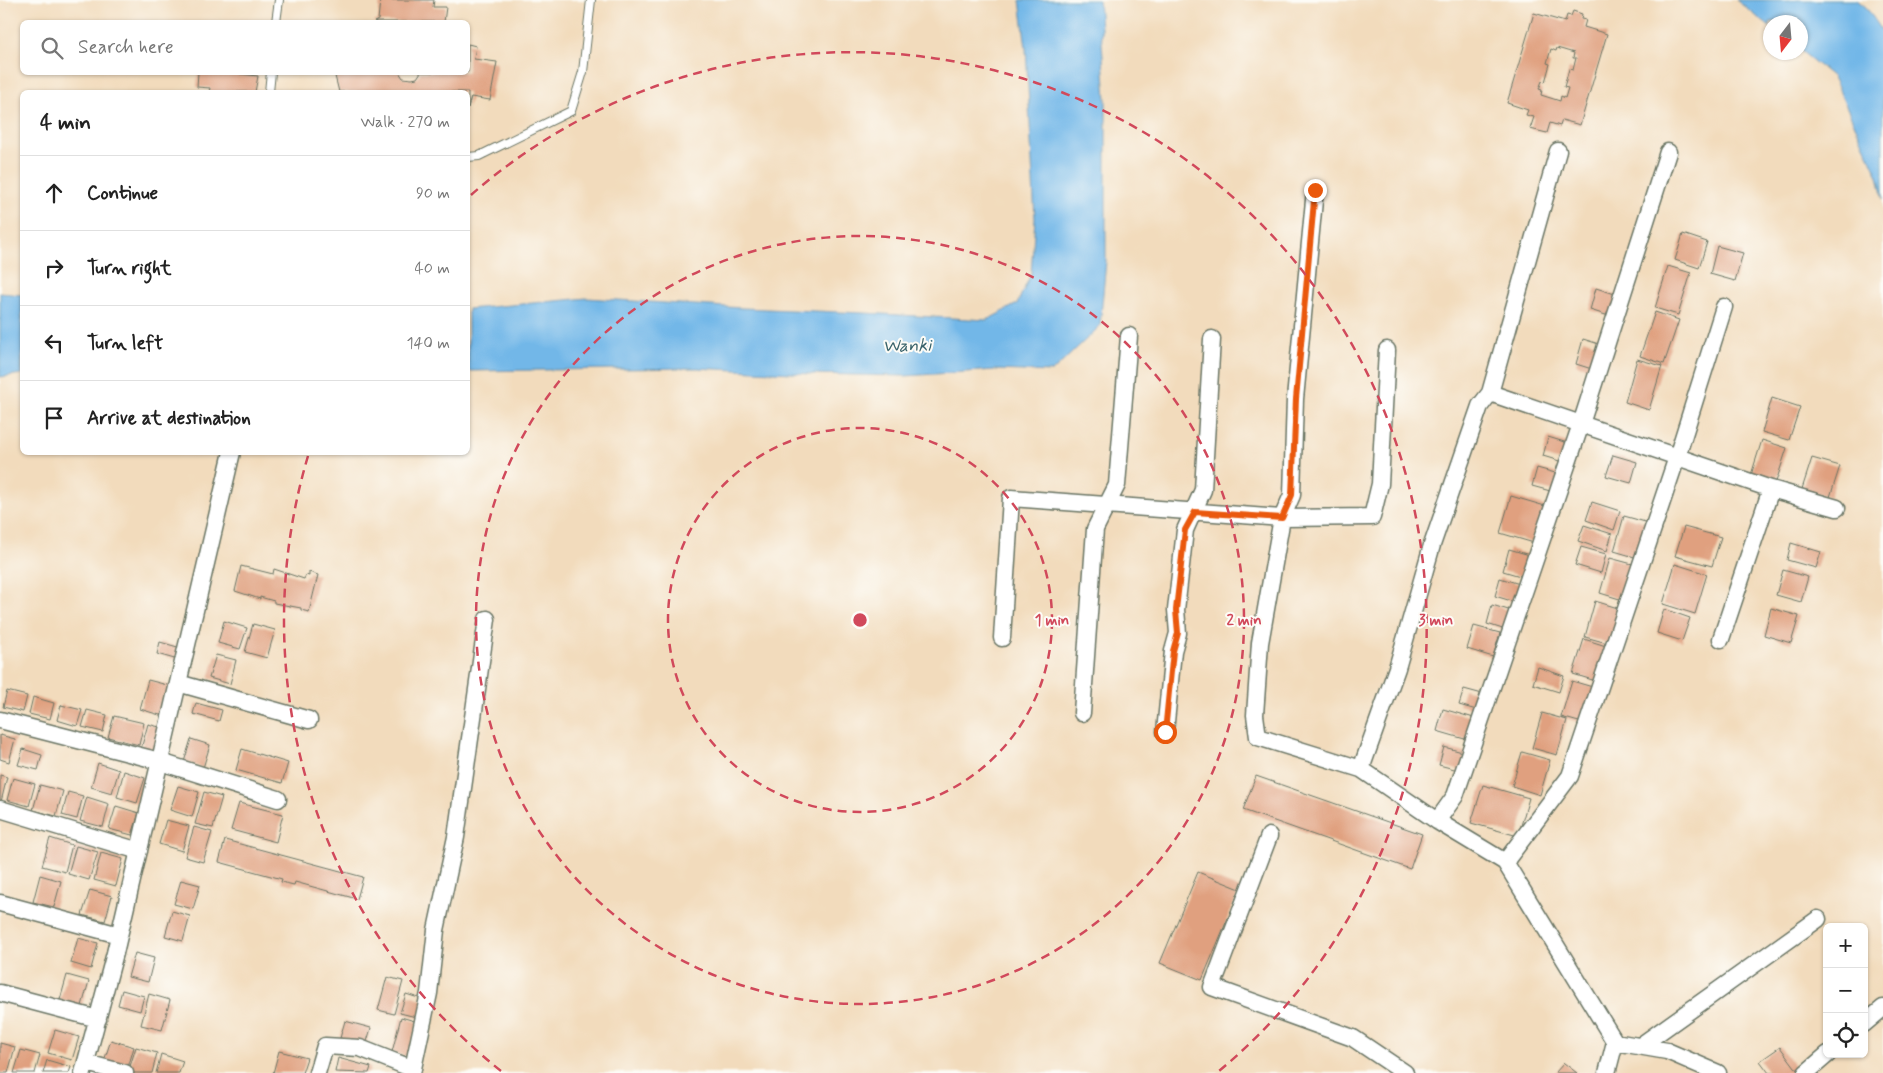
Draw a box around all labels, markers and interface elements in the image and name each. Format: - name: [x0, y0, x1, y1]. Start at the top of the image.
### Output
- north arrow: [1763, 15, 1808, 60]
- search box: [20, 20, 470, 75]
- icon: search: [38, 34, 66, 62]
- text: Search here: [78, 35, 174, 60]
- text: 4 min: [40, 109, 91, 137]
- text: Walk · 270 m: [361, 112, 450, 133]
- icon: ahead: [40, 179, 68, 207]
- route end: [1304, 179, 1327, 202]
- text: Continue: [87, 181, 158, 206]
- text: 90 m: [416, 183, 450, 204]
- icon: right: [40, 254, 68, 282]
- text: Turn right: [87, 256, 171, 281]
- text: 40 m: [414, 258, 450, 279]
- icon: left: [40, 329, 68, 357]
- text: Turn left: [87, 331, 163, 356]
- text: 140 m: [406, 333, 450, 354]
- water label: Wanki: [882, 334, 933, 358]
- icon: arrive: [40, 404, 68, 432]
- text: Arrive at destination: [87, 406, 251, 431]
- centre of rings: [851, 611, 869, 629]
- text: 1 min: [1035, 611, 1069, 631]
- text: 2 min: [1226, 611, 1262, 631]
- text: 3 min: [1419, 611, 1453, 631]
- route start: [1154, 721, 1177, 744]
- map controls: [1823, 923, 1868, 1058]
- button: +: [1823, 923, 1868, 968]
- button: −: [1823, 968, 1868, 1013]
- button: locate: [1823, 1013, 1868, 1058]

